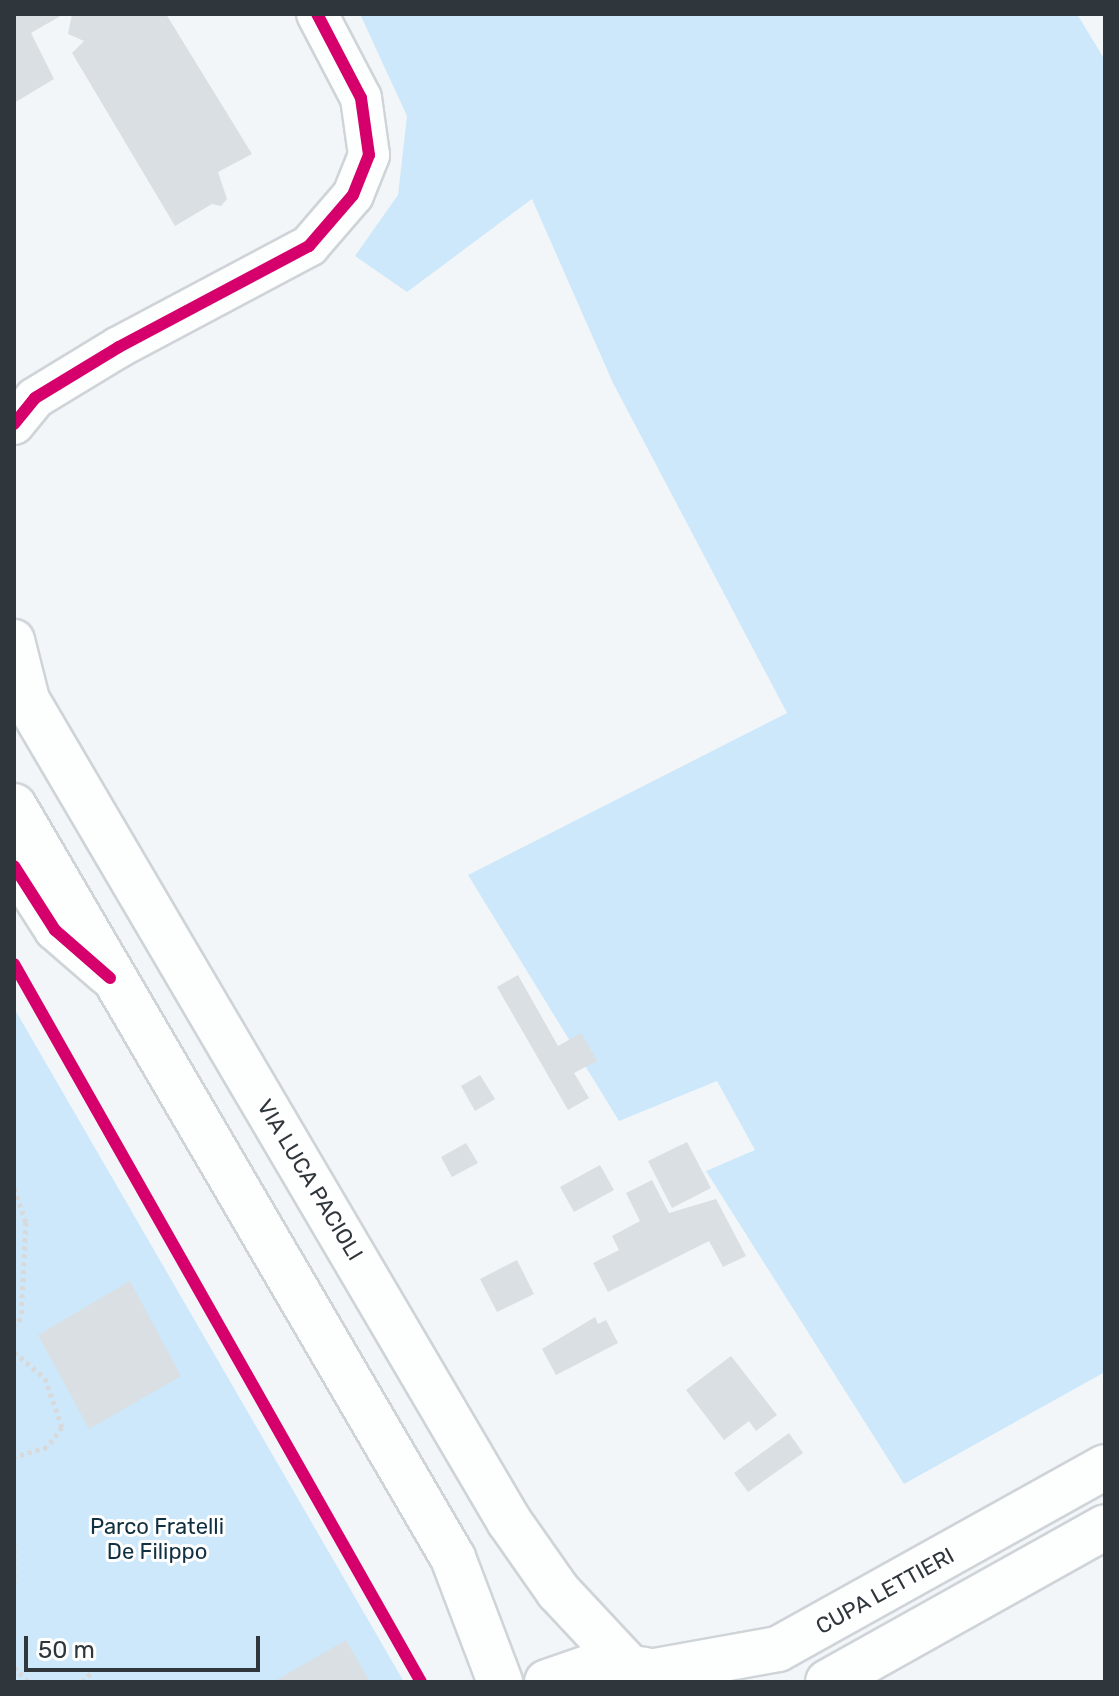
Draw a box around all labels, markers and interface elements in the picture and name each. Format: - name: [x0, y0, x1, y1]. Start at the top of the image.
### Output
- street label: VIA LUCA PACIOLI: [251, 1094, 369, 1266]
- park label: Parco Fratelli De Filippo: [90, 1513, 224, 1564]
- street label: CUPA LETTIERI: [811, 1542, 959, 1640]
- scale bar: [28, 1620, 264, 1670]
- text: 50 m: [38, 1636, 95, 1664]

